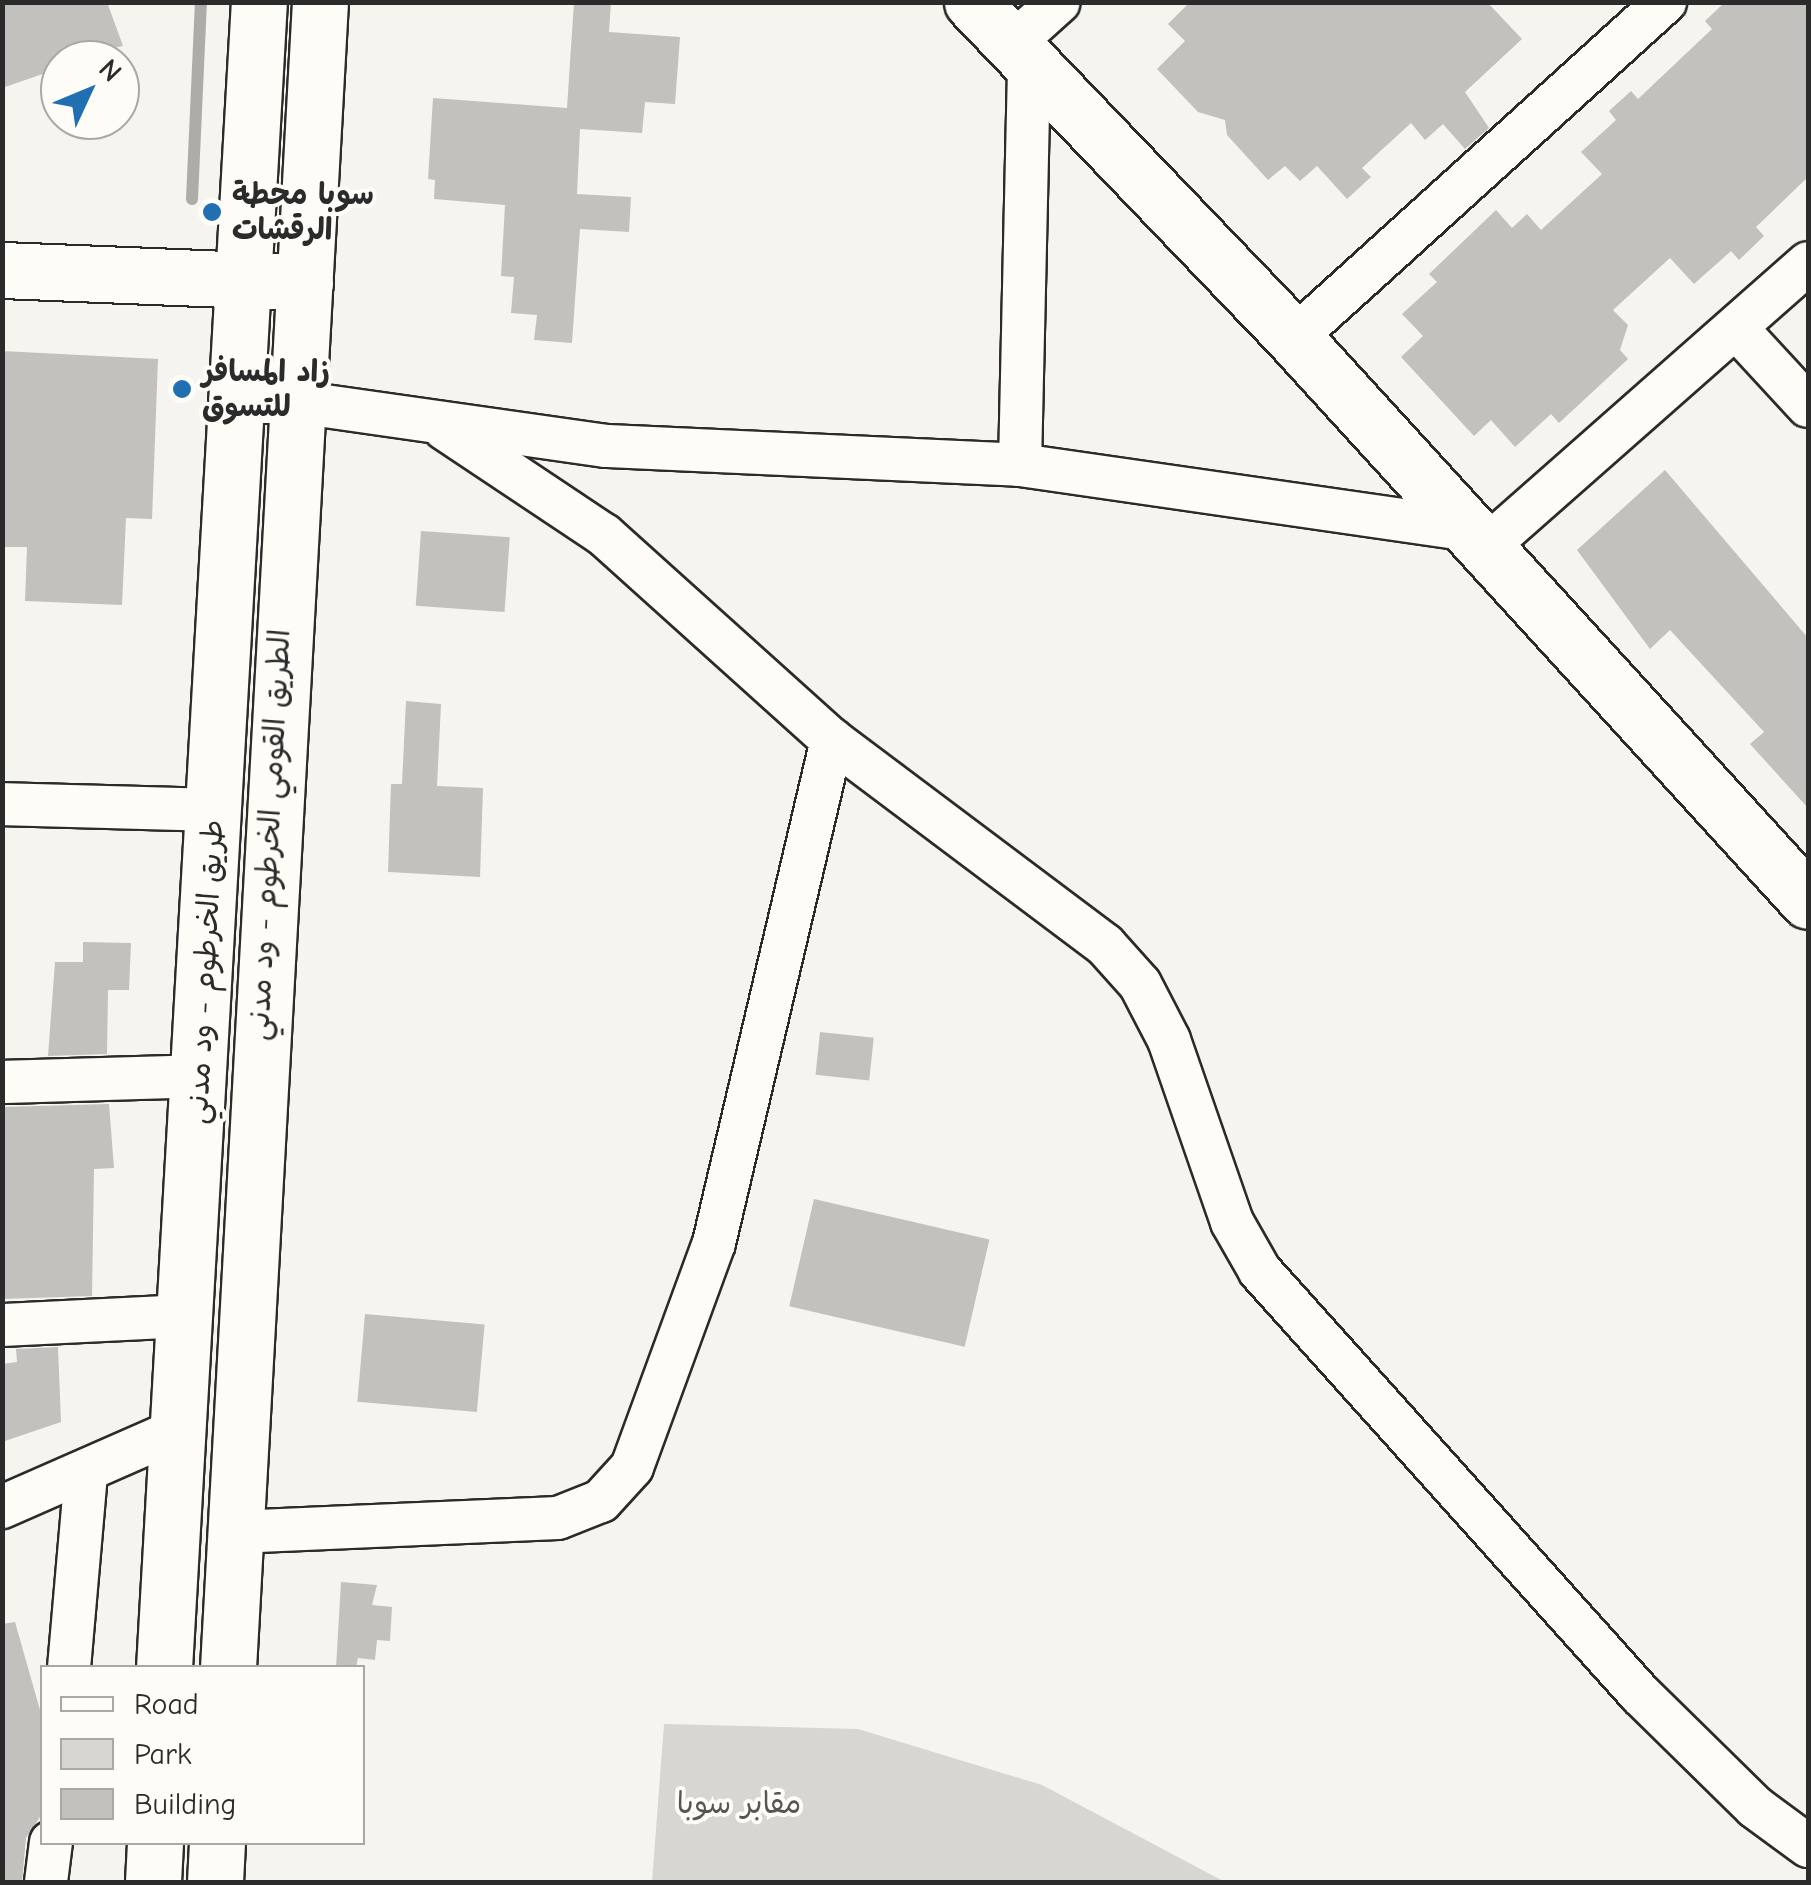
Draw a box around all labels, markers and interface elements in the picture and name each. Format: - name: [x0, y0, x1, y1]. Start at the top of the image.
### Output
- north arrow: [40, 40, 140, 140]
- text: N: [92, 53, 128, 88]
- place label: سوبا محطة الرقشات: [232, 177, 374, 248]
- marker: سوبا محطة الرقشات: [201, 201, 223, 223]
- place label: زاد المسافر للتسوق: [202, 354, 330, 424]
- marker: زاد المسافر للتسوق: [171, 378, 193, 400]
- street label: الطريق القومي الخرطوم - ود مدني: [241, 628, 299, 1042]
- street label: طريق الخرطوم - ود مدني: [180, 819, 232, 1125]
- legend: [40, 1665, 365, 1845]
- text: Road: [134, 1687, 199, 1722]
- text: Park: [134, 1737, 191, 1772]
- park label: مقابر سوبا: [677, 1786, 801, 1822]
- text: Building: [134, 1787, 237, 1822]

